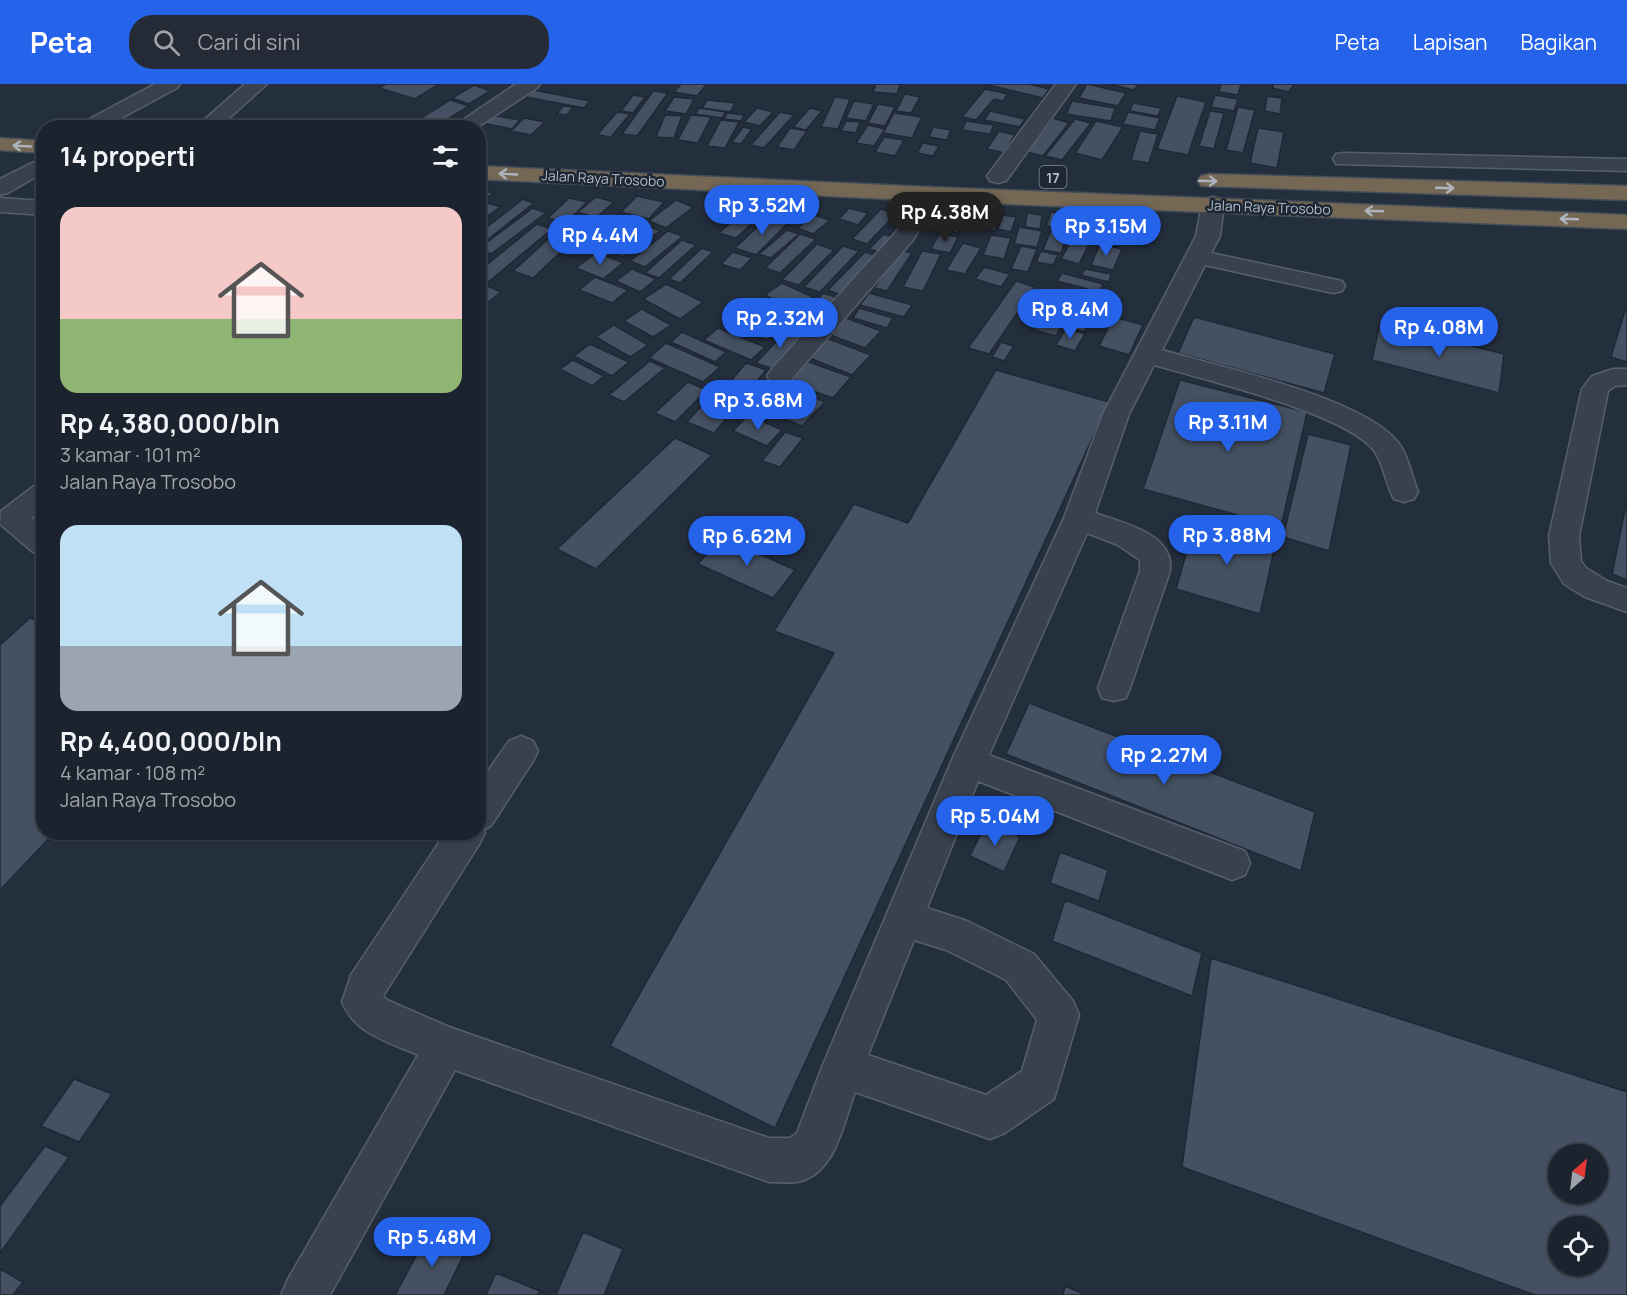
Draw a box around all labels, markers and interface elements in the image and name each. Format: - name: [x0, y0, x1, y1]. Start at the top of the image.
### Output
- search box: [129, 15, 549, 69]
- text: Peta: [30, 23, 93, 61]
- icon: search: [150, 26, 183, 59]
- text: Cari di sini: [198, 27, 301, 57]
- text: Peta: [1335, 28, 1380, 56]
- text: Lapisan: [1413, 28, 1488, 56]
- text: Bagikan: [1521, 28, 1597, 56]
- text: 14 properti: [60, 138, 195, 174]
- one-way arrow: [12, 140, 32, 151]
- icon: filters: [429, 140, 462, 173]
- street label: Jalan Raya Trosobo: [541, 165, 665, 191]
- road number: 17: [1040, 166, 1066, 188]
- one-way arrow: [498, 168, 518, 179]
- one-way arrow: [1198, 176, 1218, 187]
- one-way arrow: [1435, 182, 1455, 194]
- pin: Rp 3.52M: [700, 185, 824, 236]
- text: Rp 3.52M: [718, 191, 806, 218]
- pin: Rp 4.38M: [883, 192, 1007, 243]
- street label: Jalan Raya Trosobo: [1207, 195, 1331, 219]
- text: Rp 4.38M: [901, 198, 989, 225]
- one-way arrow: [1364, 205, 1384, 217]
- pin: Rp 3.15M: [1044, 206, 1168, 257]
- text: Rp 3.15M: [1065, 212, 1147, 239]
- one-way arrow: [1559, 214, 1579, 225]
- pin: Rp 4.4M: [545, 215, 655, 266]
- text: Rp 4.4M: [562, 221, 638, 248]
- icon: home: [207, 246, 315, 354]
- pin: Rp 8.4M: [1015, 289, 1125, 340]
- text: Rp 8.4M: [1031, 295, 1109, 322]
- pin: Rp 2.32M: [718, 298, 842, 349]
- text: Rp 2.32M: [736, 304, 824, 331]
- pin: Rp 4.08M: [1377, 307, 1501, 358]
- text: Rp 4.08M: [1394, 313, 1484, 340]
- pin: Rp 3.68M: [696, 380, 820, 431]
- text: Rp 3.68M: [714, 386, 803, 413]
- pin: Rp 3.11M: [1166, 402, 1290, 453]
- text: Rp 4,380,000/bln: [60, 405, 280, 441]
- text: Rp 3.11M: [1188, 408, 1268, 435]
- text: 3 kamar · 101 m²: [60, 441, 201, 468]
- text: Jalan Raya Trosobo: [60, 468, 236, 495]
- pin: Rp 3.88M: [1165, 515, 1289, 566]
- pin: Rp 6.62M: [685, 516, 809, 567]
- text: Rp 3.88M: [1183, 521, 1271, 548]
- text: Rp 6.62M: [702, 522, 792, 549]
- icon: home: [207, 564, 315, 672]
- text: Rp 4,400,000/bln: [60, 723, 282, 759]
- pin: Rp 2.27M: [1102, 735, 1226, 786]
- text: Rp 2.27M: [1120, 741, 1208, 768]
- text: 4 kamar · 108 m²: [60, 759, 205, 786]
- text: Jalan Raya Trosobo: [60, 786, 236, 813]
- pin: Rp 5.04M: [933, 796, 1057, 847]
- text: Rp 5.04M: [950, 802, 1040, 829]
- north arrow: [1548, 1144, 1608, 1204]
- map controls: [1548, 1144, 1608, 1276]
- button: locate: [1548, 1216, 1608, 1276]
- pin: Rp 5.48M: [370, 1217, 494, 1268]
- text: Rp 5.48M: [388, 1223, 476, 1250]

